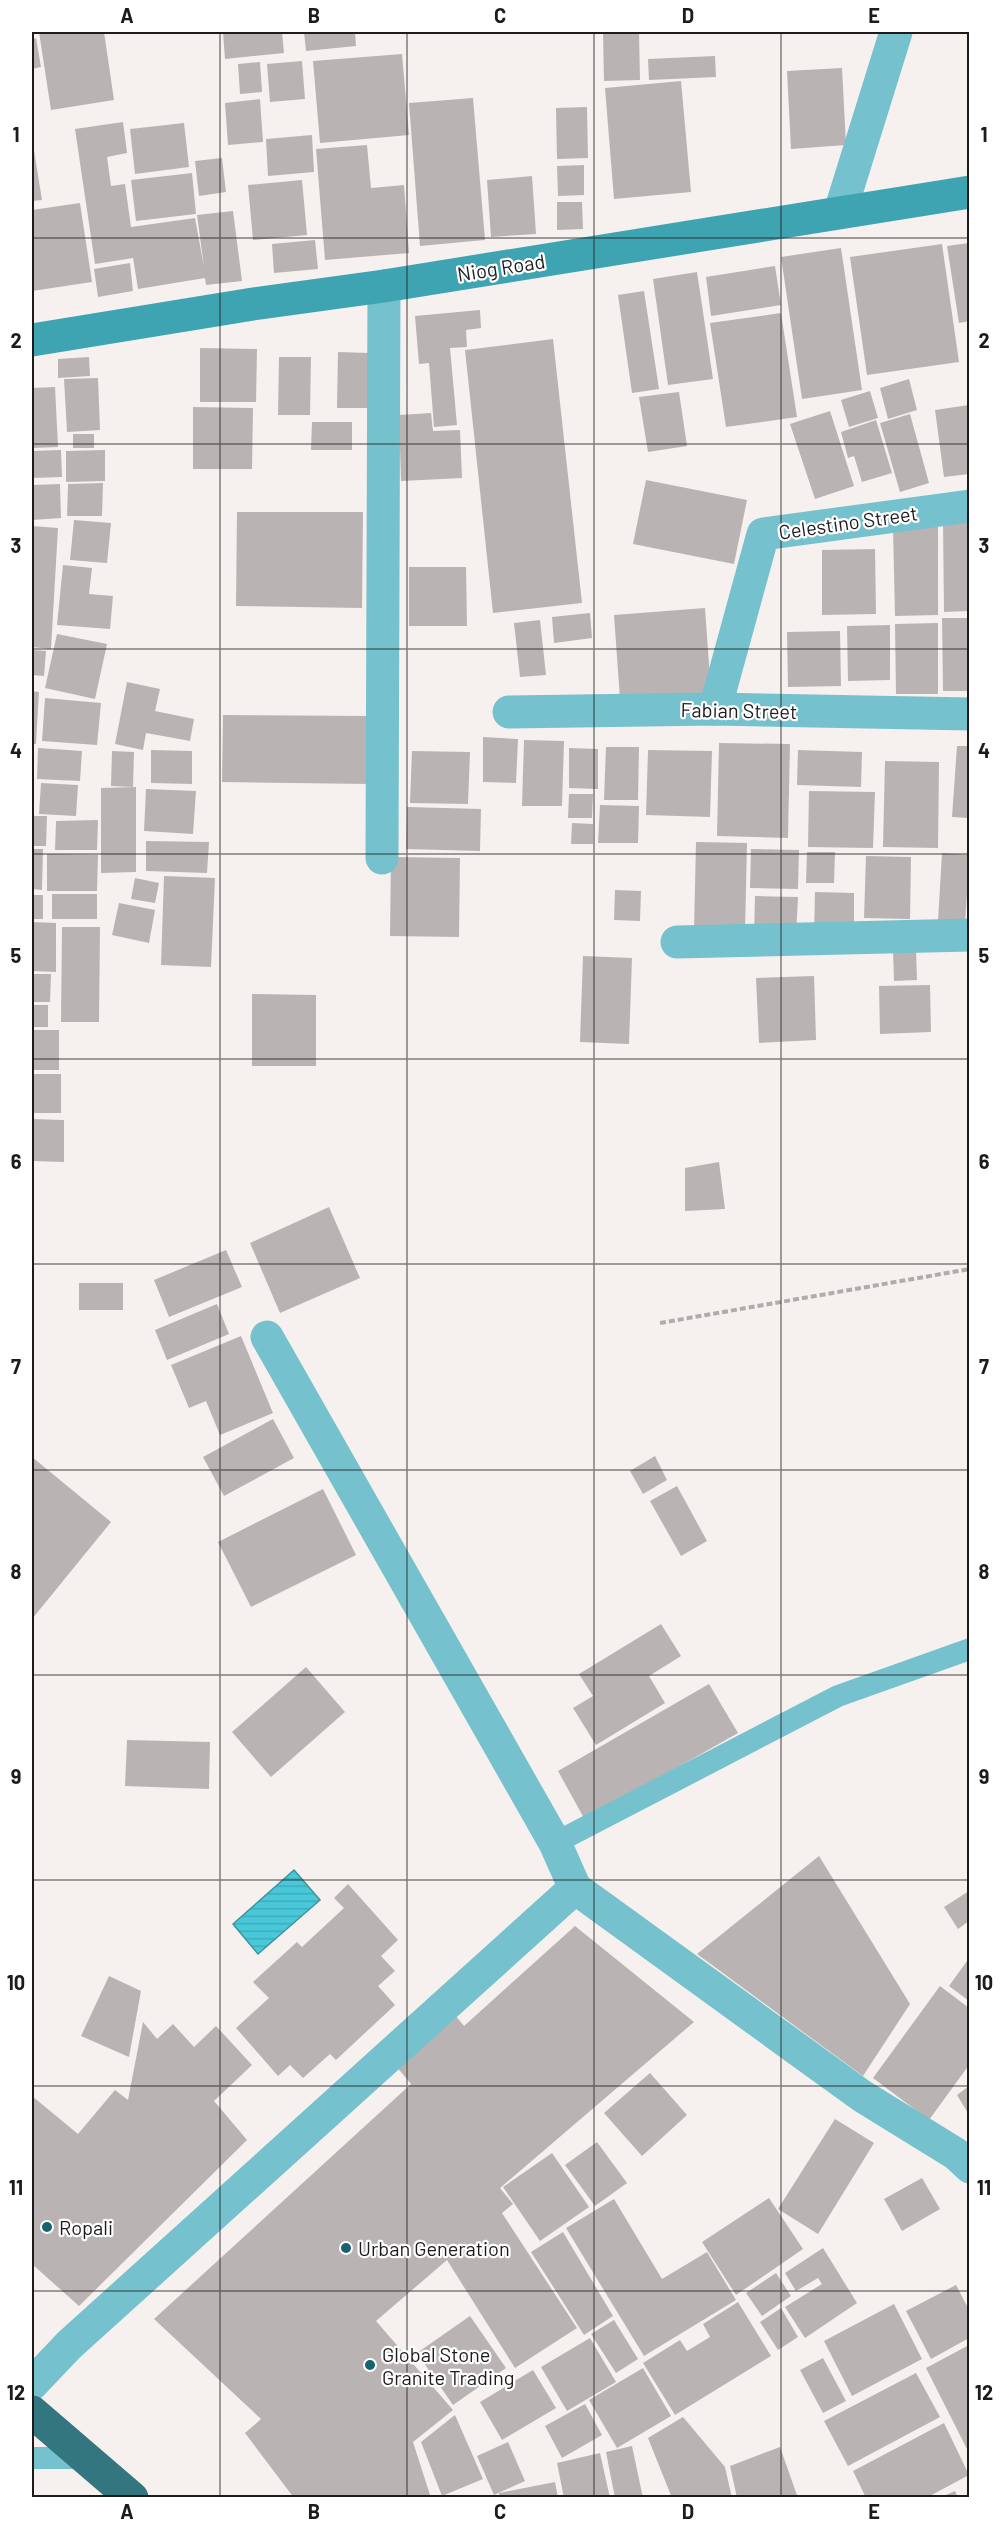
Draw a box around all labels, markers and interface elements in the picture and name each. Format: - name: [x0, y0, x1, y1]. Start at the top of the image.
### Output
- text: A: [120, 3, 134, 27]
- text: B: [308, 3, 320, 27]
- text: C: [494, 3, 506, 27]
- text: D: [682, 3, 694, 27]
- text: E: [868, 3, 880, 27]
- text: 1: [12, 122, 20, 146]
- text: 1: [980, 122, 988, 146]
- street label: Niog Road: [455, 248, 547, 286]
- text: 2: [10, 328, 22, 352]
- text: 2: [978, 328, 990, 352]
- street label: Celestino Street: [777, 500, 919, 544]
- text: 3: [11, 533, 21, 557]
- text: 3: [979, 533, 989, 557]
- street label: Fabian Street: [681, 697, 797, 723]
- text: 4: [10, 738, 22, 762]
- text: 4: [978, 738, 990, 762]
- text: 5: [11, 943, 22, 967]
- text: 5: [979, 943, 990, 967]
- text: 6: [11, 1149, 22, 1173]
- text: 6: [979, 1149, 990, 1173]
- text: 7: [11, 1354, 21, 1378]
- text: 7: [979, 1354, 989, 1378]
- text: 8: [11, 1559, 22, 1583]
- text: 8: [979, 1559, 990, 1583]
- text: 9: [11, 1764, 21, 1788]
- text: 9: [979, 1764, 989, 1788]
- text: 10: [7, 1970, 25, 1994]
- text: 10: [975, 1970, 993, 1994]
- text: 11: [9, 2175, 23, 2199]
- text: 11: [977, 2175, 991, 2199]
- place label: Ropali: [59, 2215, 113, 2239]
- marker: Ropali: [40, 2220, 54, 2234]
- place label: Urban Generation: [358, 2236, 510, 2260]
- marker: Urban Generation: [339, 2241, 353, 2255]
- place label: Global Stone Granite Trading: [382, 2342, 515, 2389]
- marker: Global Stone Granite Trading: [363, 2358, 377, 2372]
- text: 12: [7, 2380, 25, 2404]
- text: 12: [975, 2380, 993, 2404]
- text: A: [120, 2499, 134, 2523]
- text: B: [308, 2499, 320, 2523]
- text: C: [494, 2499, 506, 2523]
- text: D: [682, 2499, 694, 2523]
- text: E: [868, 2499, 880, 2523]

